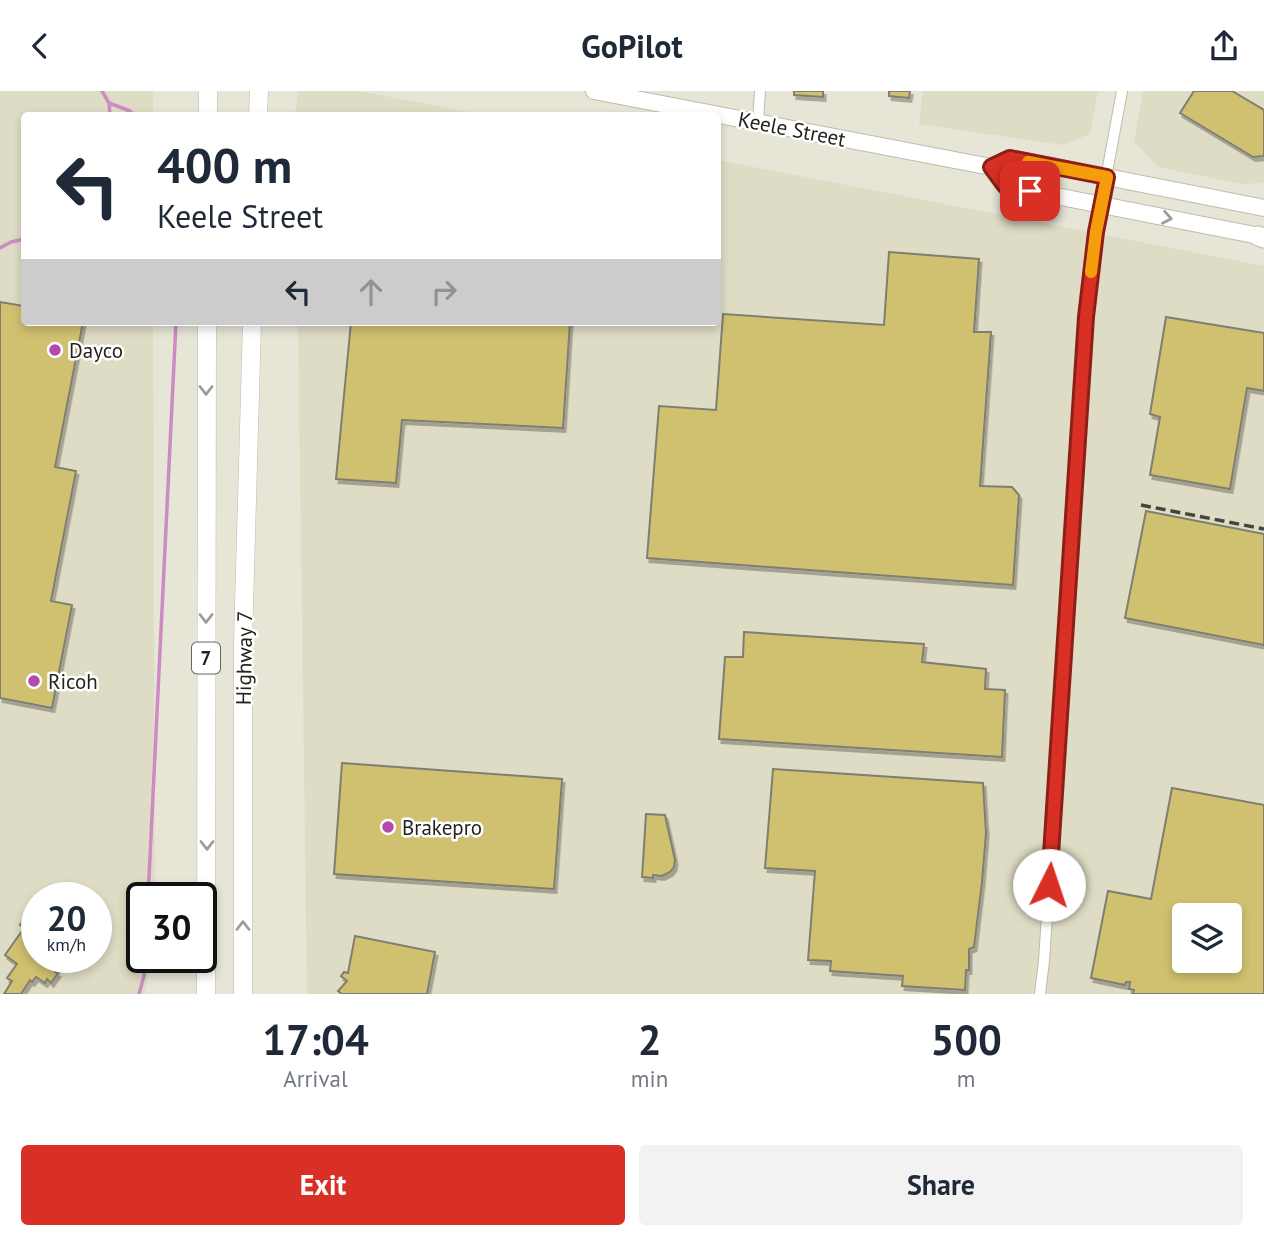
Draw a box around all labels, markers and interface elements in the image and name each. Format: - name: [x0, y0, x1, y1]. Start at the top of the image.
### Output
- text: GoPilot: [581, 25, 683, 67]
- icon: back: [21, 27, 59, 65]
- icon: share: [1205, 27, 1243, 65]
- street label: Keele Street: [736, 105, 848, 153]
- text: 400 m: [157, 133, 292, 197]
- icon: left: [42, 140, 133, 231]
- pin: [1000, 161, 1060, 221]
- icon: arrive: [1011, 172, 1049, 210]
- text: Keele Street: [157, 195, 323, 237]
- one-way arrow: [1161, 209, 1173, 224]
- icon: left: [279, 273, 317, 311]
- icon: ahead: [352, 273, 390, 311]
- icon: right: [425, 273, 463, 311]
- place label: Dayco: [69, 337, 123, 364]
- marker: Dayco: [47, 342, 63, 358]
- one-way arrow: [198, 385, 214, 396]
- street label: Highway 7: [230, 611, 258, 705]
- one-way arrow: [198, 613, 214, 623]
- road number: 7: [192, 643, 220, 673]
- place label: Ricoh: [48, 668, 98, 695]
- marker: Ricoh: [26, 673, 42, 689]
- place label: Brakepro: [402, 814, 482, 841]
- marker: Brakepro: [380, 819, 396, 835]
- one-way arrow: [199, 840, 215, 851]
- position arrow: [1012, 848, 1086, 922]
- speed limit sign: 30: [126, 882, 217, 973]
- text: 20: [47, 895, 86, 941]
- map controls: [1172, 903, 1242, 973]
- button: layers: [1172, 903, 1242, 973]
- one-way arrow: [235, 920, 251, 931]
- text: km/h: [47, 933, 86, 956]
- text: 17:04: [262, 1012, 369, 1067]
- text: 2: [638, 1012, 661, 1067]
- text: 500: [930, 1012, 1002, 1067]
- text: Arrival: [283, 1064, 348, 1093]
- text: min: [631, 1064, 668, 1093]
- text: m: [957, 1064, 975, 1093]
- button: Exit: [21, 1145, 625, 1225]
- button: Share: [639, 1145, 1243, 1225]

